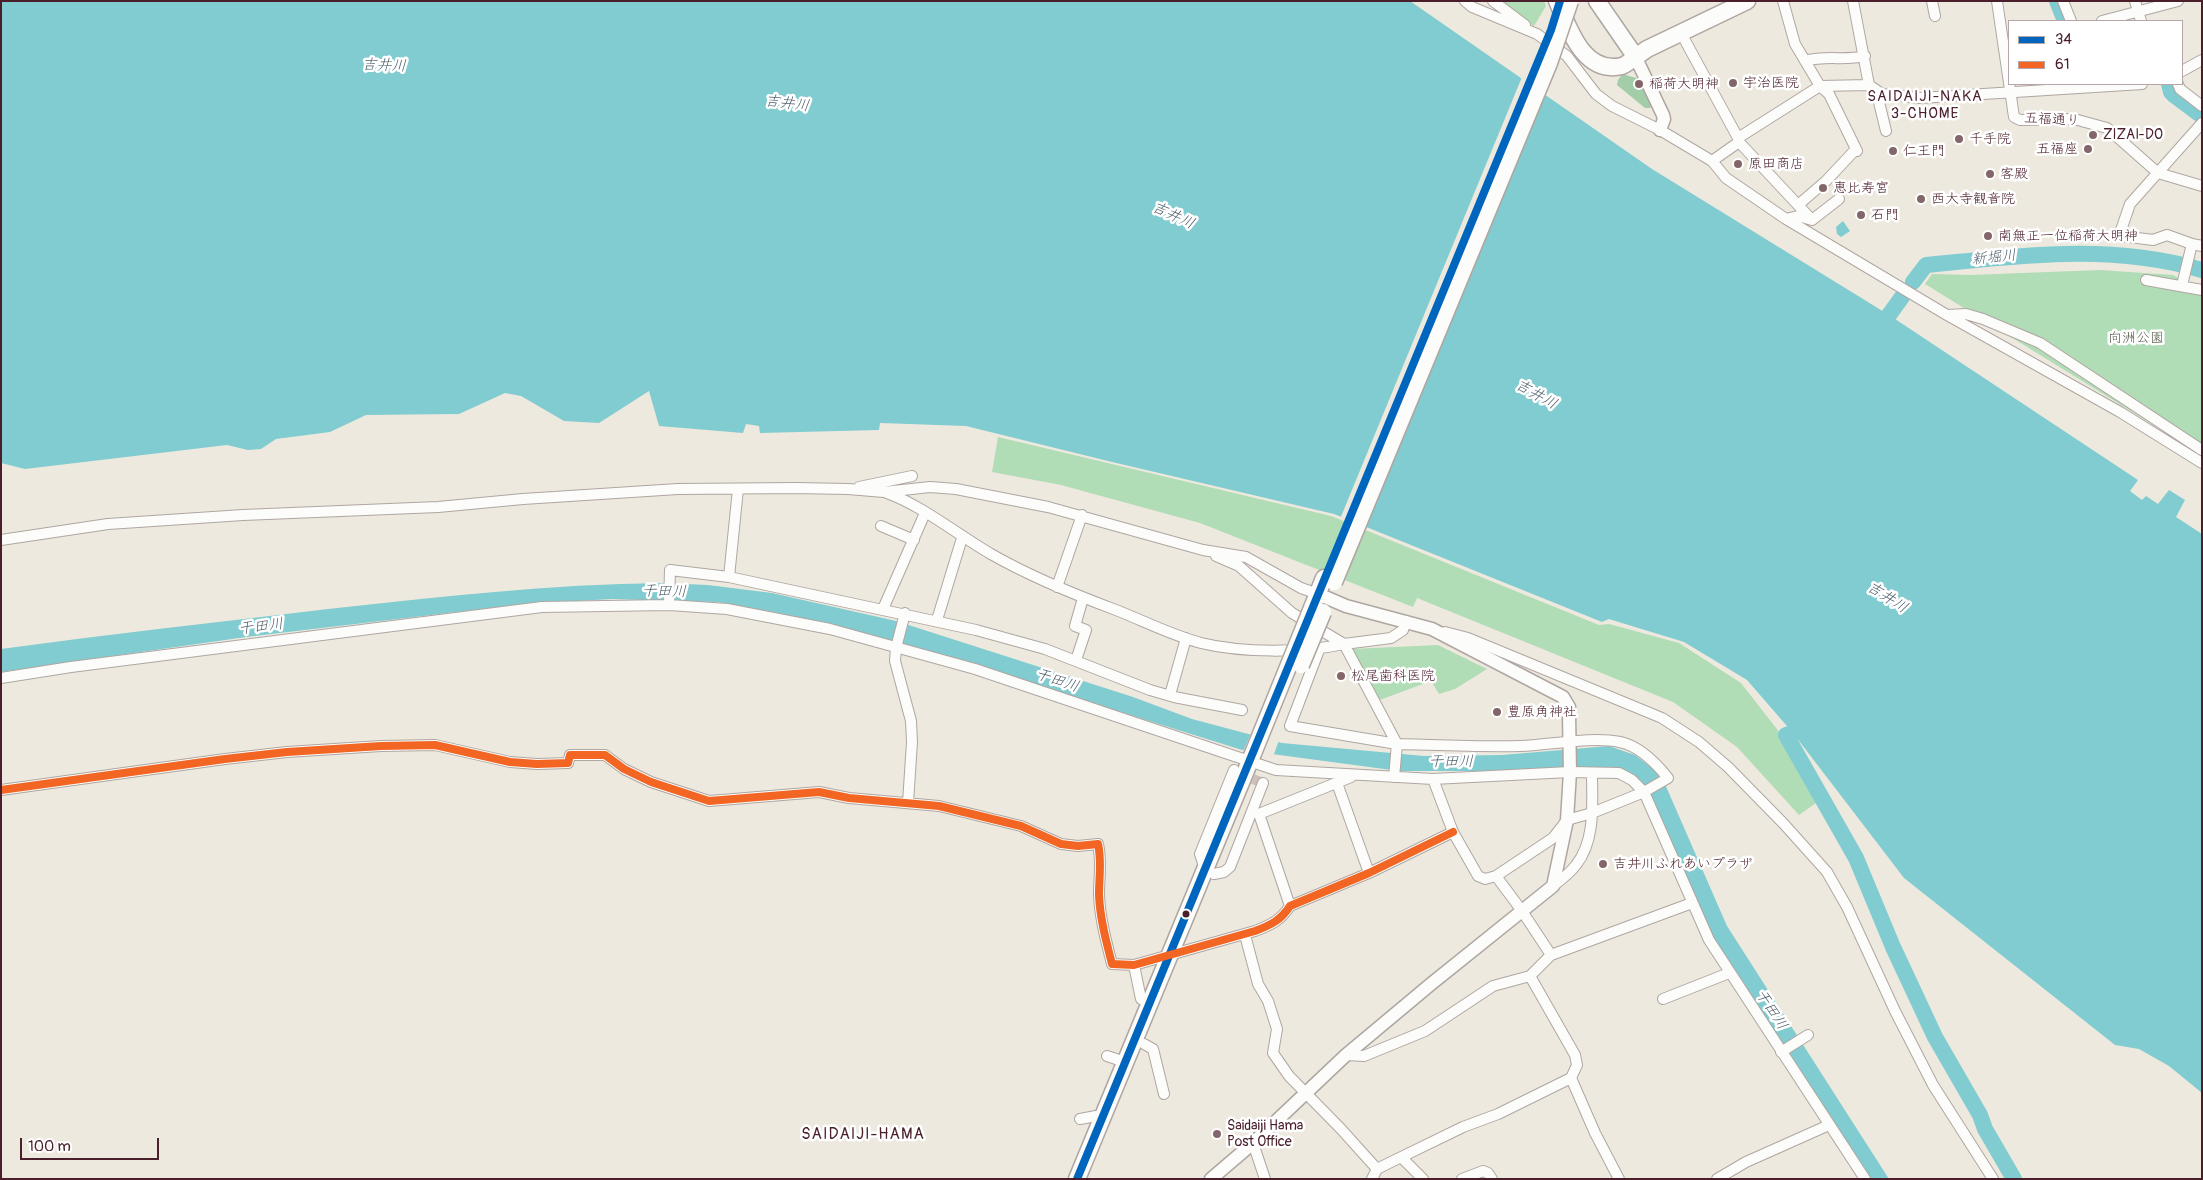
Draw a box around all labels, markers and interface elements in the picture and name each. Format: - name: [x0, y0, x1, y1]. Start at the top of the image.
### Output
- legend: [2008, 20, 2183, 85]
- text: 34: [2055, 30, 2072, 49]
- text: 61: [2055, 55, 2070, 74]
- water label: 吉井川: [361, 56, 407, 76]
- place label: 宇治医院: [1743, 75, 1799, 91]
- place label: 稲荷大明神: [1649, 76, 1719, 92]
- marker: 宇治医院: [1727, 77, 1739, 89]
- marker: 稲荷大明神: [1633, 78, 1645, 90]
- district label: SAIDAIJI-NAKA 3-CHOME: [1866, 88, 1984, 123]
- water label: 吉井川: [764, 92, 810, 116]
- street label: 五福通り: [2024, 110, 2080, 130]
- place label: ZIZAI‐DO: [2103, 127, 2163, 143]
- marker: ZIZAI‐DO: [2087, 129, 2099, 141]
- place label: 千手院: [1969, 131, 2011, 147]
- marker: 千手院: [1953, 133, 1965, 145]
- place label: 五福座: [2036, 141, 2078, 157]
- place label: 仁王門: [1903, 143, 1945, 159]
- marker: 五福座: [2082, 143, 2094, 155]
- marker: 仁王門: [1887, 145, 1899, 157]
- place label: 原田商店: [1748, 156, 1804, 172]
- marker: 原田商店: [1732, 158, 1744, 170]
- place label: 客殿: [2000, 166, 2028, 182]
- marker: 客殿: [1984, 168, 1996, 180]
- place label: 恵比寿宮: [1833, 180, 1889, 196]
- marker: 恵比寿宮: [1817, 182, 1829, 194]
- place label: 西大寺観音院: [1931, 191, 2015, 207]
- marker: 西大寺観音院: [1915, 193, 1927, 205]
- water label: 吉井川: [1149, 198, 1197, 234]
- place label: 石門: [1871, 207, 1899, 223]
- marker: 石門: [1855, 209, 1867, 221]
- place label: 南無正一位稲荷大明神: [1998, 228, 2138, 244]
- marker: 南無正一位稲荷大明神: [1982, 230, 1994, 242]
- water label: 新堀川: [1971, 247, 2017, 269]
- park label: 向洲公園: [2108, 330, 2164, 346]
- water label: 吉井川: [1512, 376, 1560, 414]
- water label: 吉井川: [1863, 578, 1911, 618]
- water label: 干田川: [641, 583, 687, 601]
- water label: 干田川: [238, 615, 284, 639]
- water label: 干田川: [1033, 665, 1081, 697]
- place label: 松尾歯科医院: [1351, 668, 1435, 684]
- marker: 松尾歯科医院: [1335, 670, 1347, 682]
- place label: 豊原角神社: [1507, 704, 1577, 720]
- marker: 豊原角神社: [1491, 706, 1503, 718]
- water label: 干田川: [1429, 753, 1473, 771]
- place label: 吉井川ふれあいプラザ: [1613, 856, 1753, 872]
- marker: 吉井川ふれあいプラザ: [1597, 858, 1609, 870]
- unlabelled marker: [1181, 909, 1191, 919]
- water label: 干田川: [1751, 986, 1791, 1034]
- place label: Saidaiji Hama Post Office: [1227, 1118, 1303, 1150]
- district label: SAIDAIJI-HAMA: [800, 1125, 926, 1145]
- scale bar: [22, 1128, 161, 1160]
- marker: Saidaiji Hama Post Office: [1211, 1128, 1223, 1140]
- text: 100 m: [28, 1137, 71, 1156]

